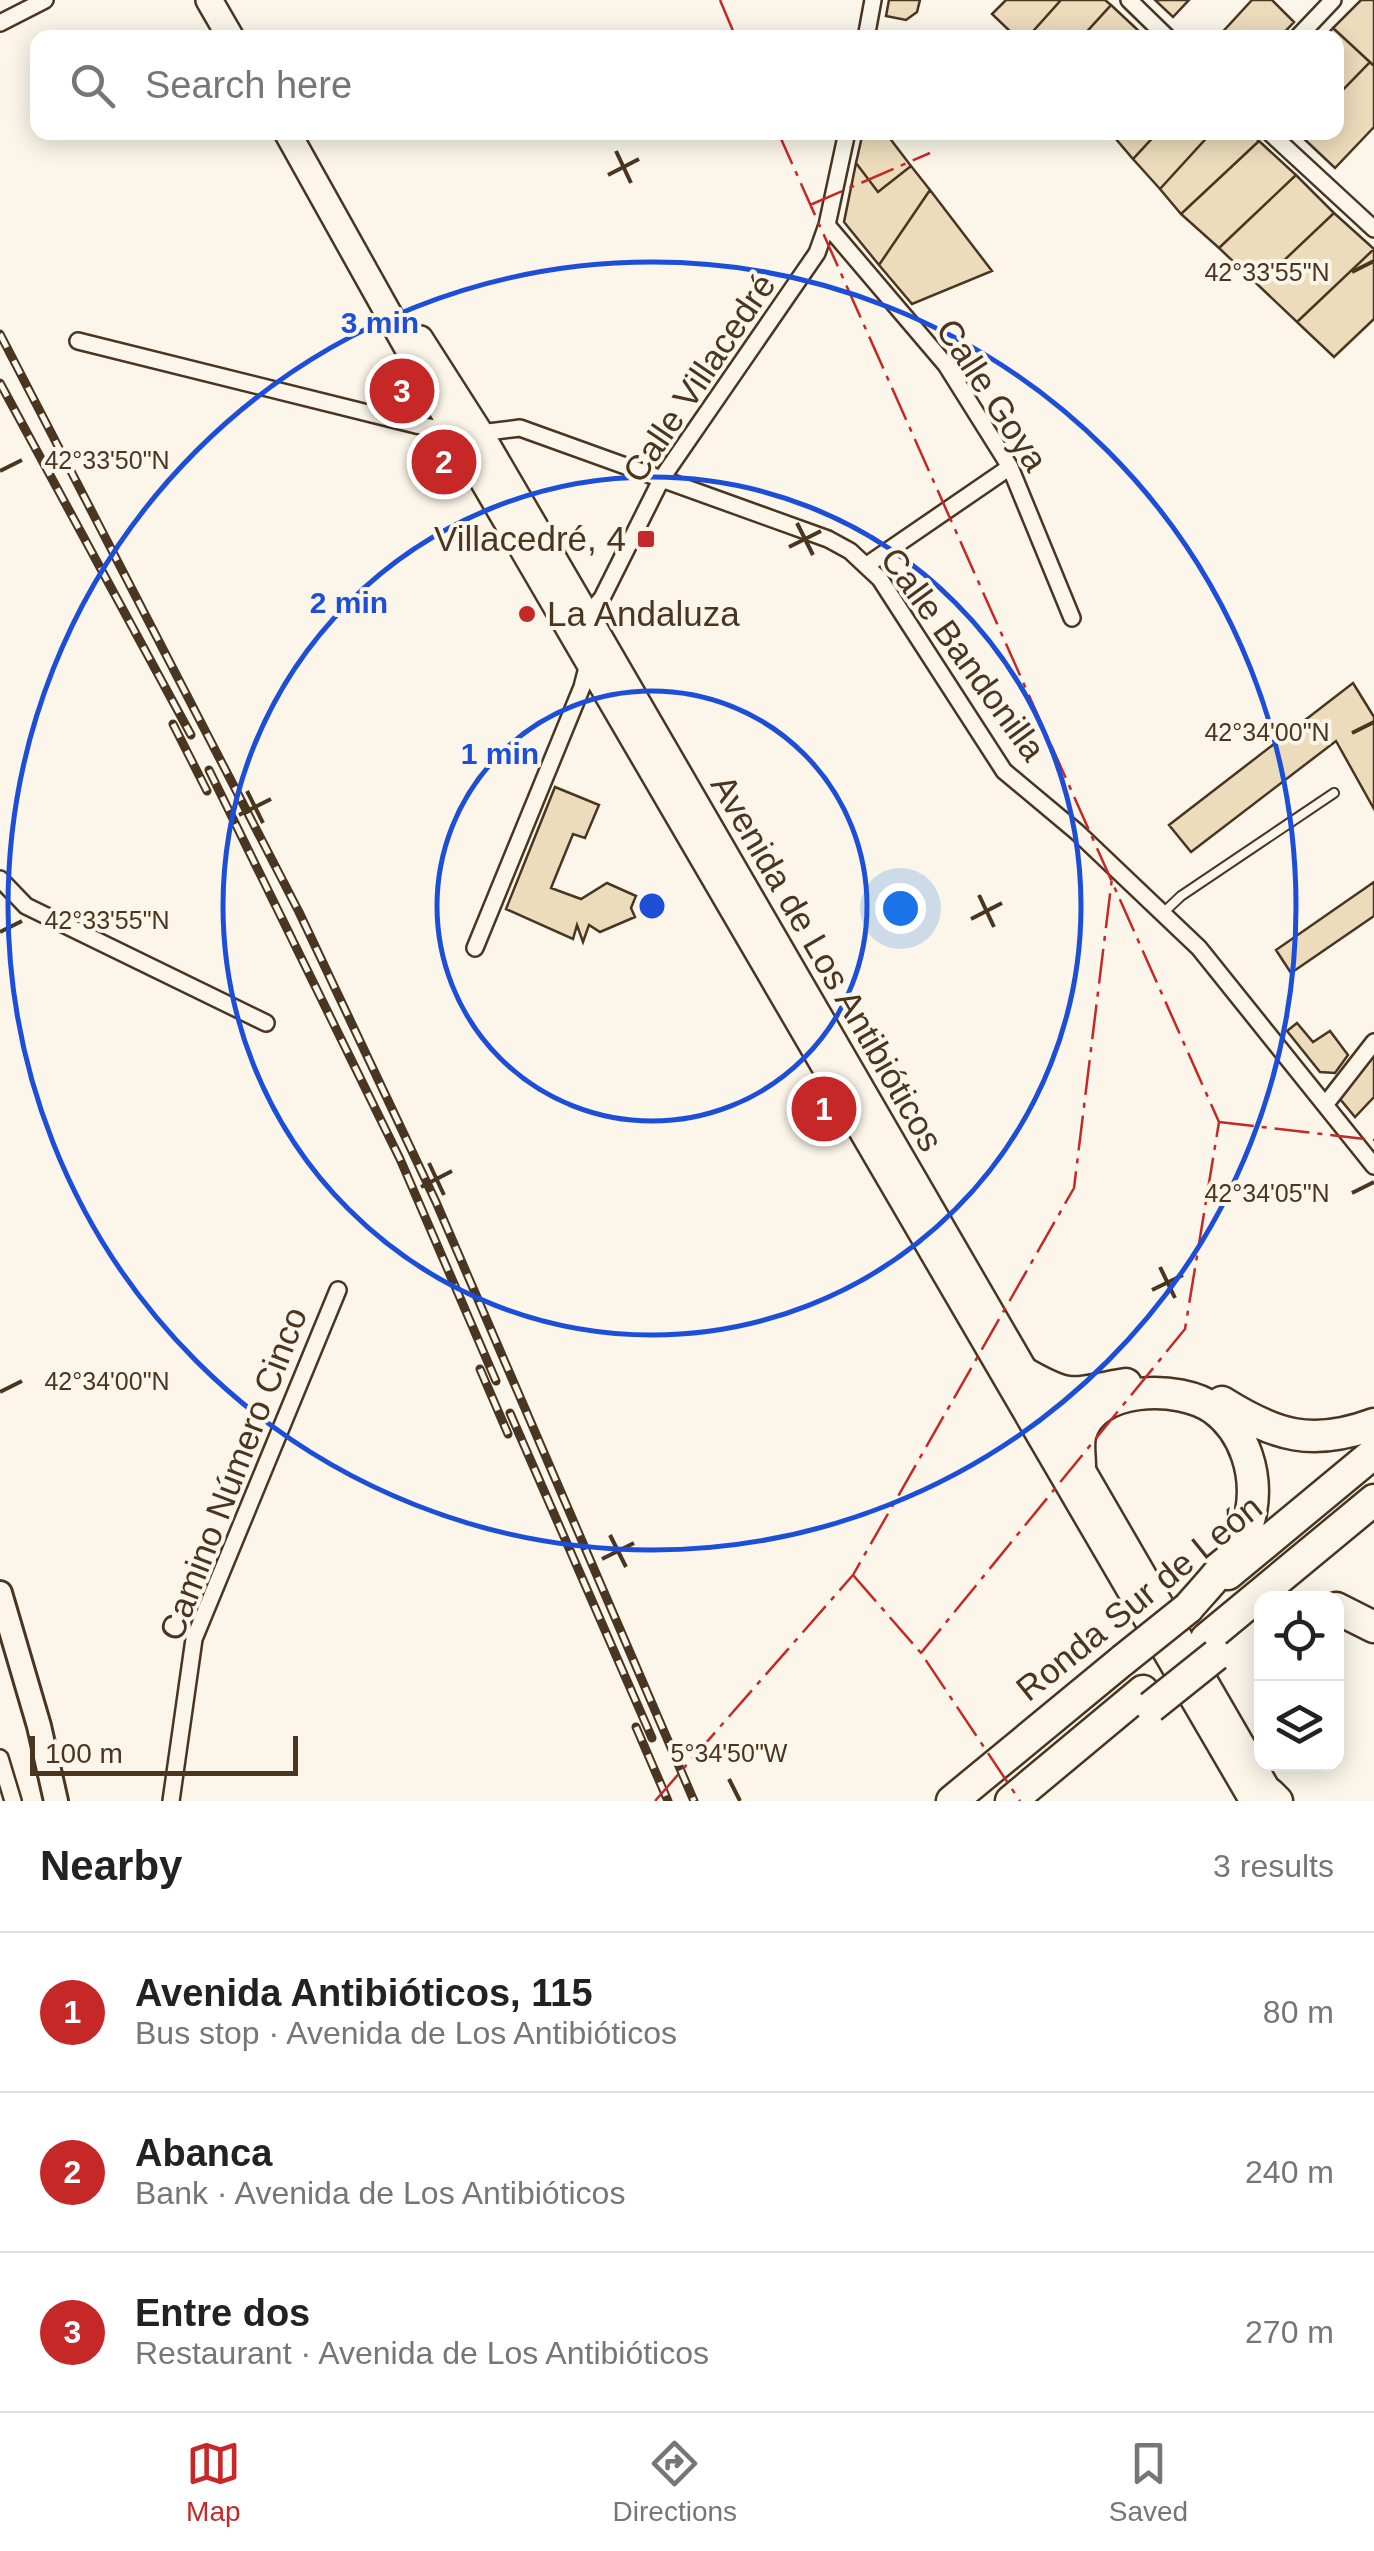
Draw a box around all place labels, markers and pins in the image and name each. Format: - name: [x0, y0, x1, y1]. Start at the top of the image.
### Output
- pin: 3: [370, 354, 434, 428]
- pin: 2: [412, 424, 476, 500]
- place label: Villacedré, 4: [434, 519, 626, 558]
- marker: Villacedré, 4: [635, 528, 657, 550]
- place label: La Andaluza: [547, 594, 740, 633]
- marker: La Andaluza: [516, 603, 538, 625]
- centre of rings: [634, 888, 670, 924]
- pin: 1: [792, 1072, 856, 1146]

